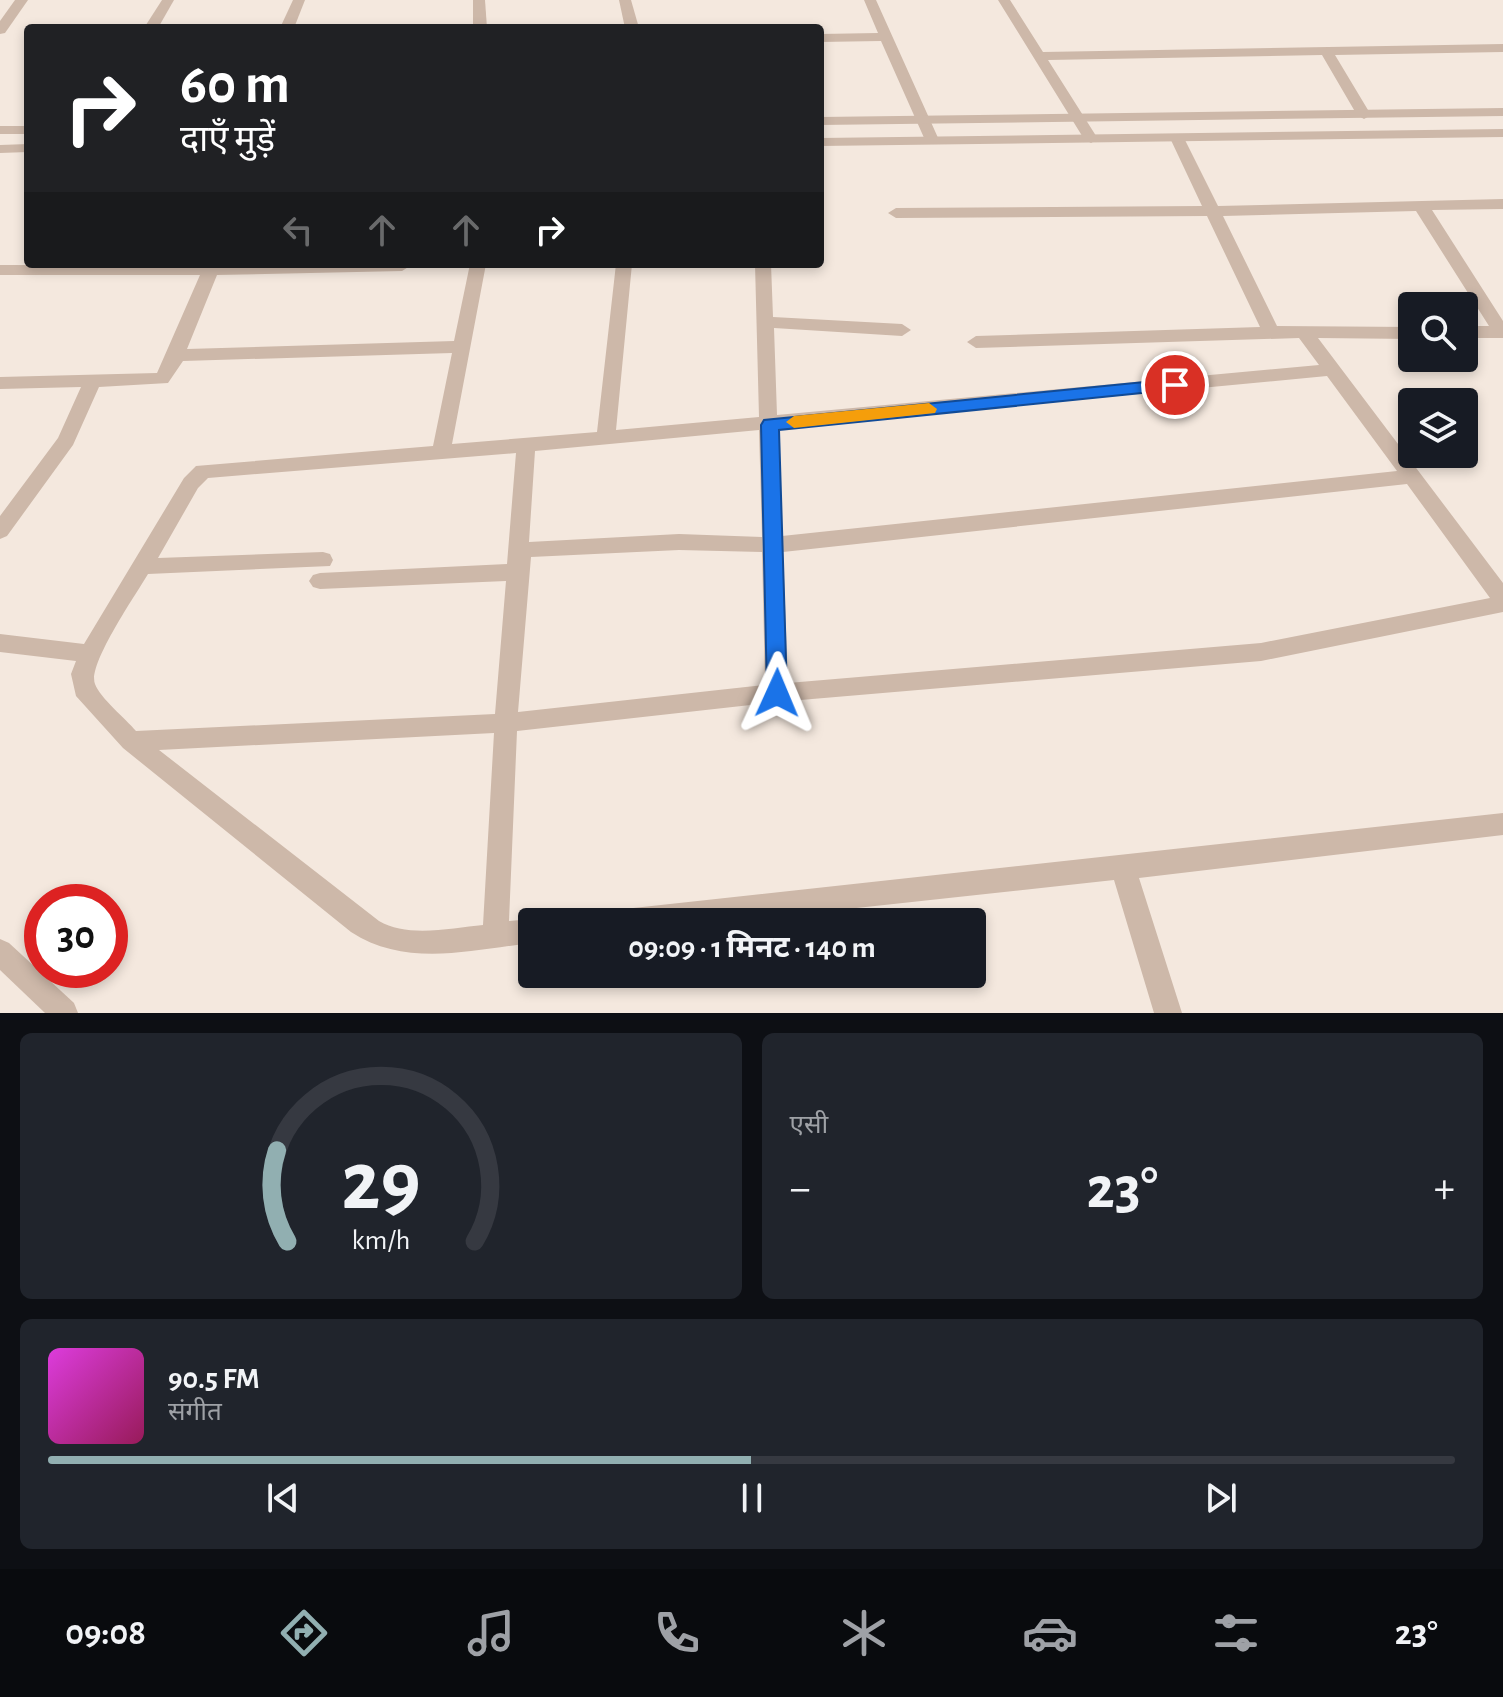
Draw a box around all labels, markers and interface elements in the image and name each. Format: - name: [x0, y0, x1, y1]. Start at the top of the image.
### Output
- icon: right: [48, 56, 152, 160]
- text: 60 m: [180, 57, 290, 113]
- text: दाएँ मुड़ें: [180, 122, 275, 158]
- icon: left: [276, 208, 320, 252]
- icon: ahead: [360, 208, 404, 252]
- icon: ahead: [444, 208, 488, 252]
- icon: right: [528, 208, 572, 252]
- map controls: [1398, 292, 1478, 468]
- button: search: [1398, 292, 1478, 372]
- pin: [1141, 351, 1209, 419]
- icon: arrive: [1153, 363, 1197, 407]
- button: layers: [1398, 388, 1478, 468]
- position arrow: [735, 651, 819, 735]
- speed limit sign: 30: [24, 884, 128, 988]
- text: 09:09 · 1 मिनट · 140 m: [628, 933, 876, 963]
- text: एसी: [790, 1112, 828, 1138]
- text: 29: [341, 1141, 420, 1225]
- text: 23°: [1086, 1159, 1158, 1219]
- text: −: [790, 1167, 811, 1211]
- text: +: [1434, 1167, 1455, 1211]
- text: km/h: [351, 1226, 410, 1255]
- text: 90.5 FM: [168, 1364, 260, 1394]
- text: संगीत: [168, 1399, 222, 1425]
- icon: previous: [261, 1476, 305, 1520]
- icon: pause: [730, 1476, 774, 1520]
- icon: next: [1199, 1476, 1243, 1520]
- icon: directions: [276, 1605, 332, 1661]
- icon: music: [463, 1605, 519, 1661]
- icon: phone: [649, 1605, 705, 1661]
- icon: climate: [836, 1605, 892, 1661]
- icon: car: [1022, 1605, 1078, 1661]
- icon: filters: [1208, 1605, 1264, 1661]
- text: 09:08: [65, 1615, 146, 1651]
- text: 23°: [1395, 1615, 1438, 1651]

